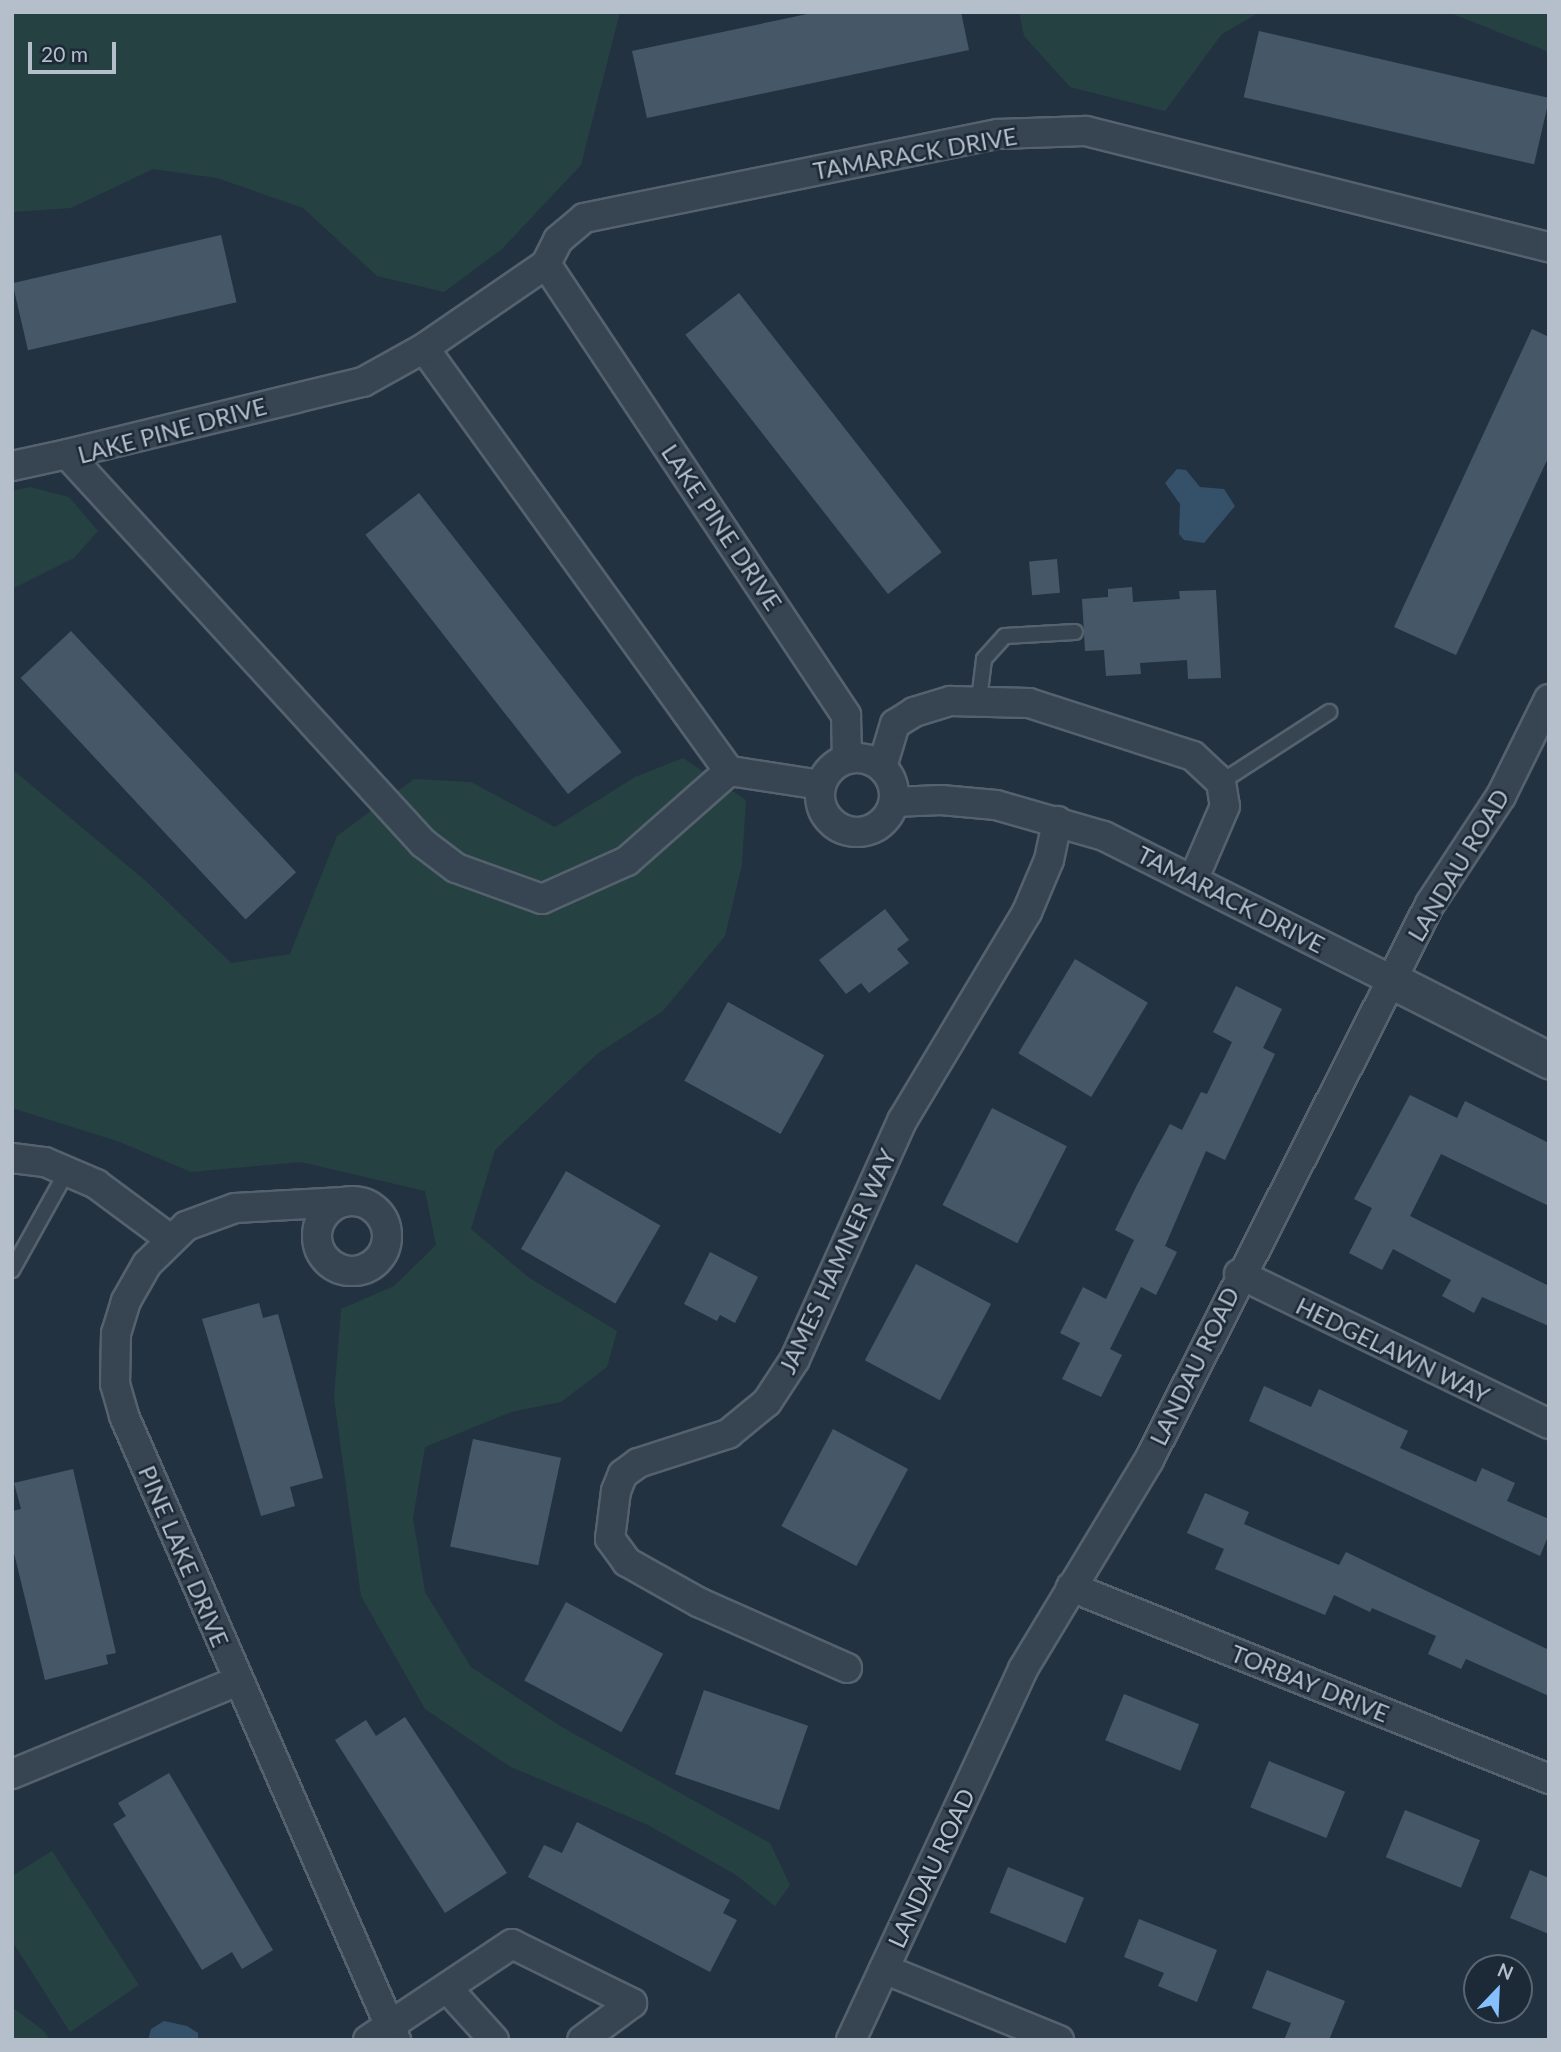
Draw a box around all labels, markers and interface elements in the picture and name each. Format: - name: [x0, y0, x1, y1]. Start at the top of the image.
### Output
- scale bar: [32, 28, 119, 72]
- text: 20 m: [41, 41, 88, 66]
- street label: TAMARACK DRIVE: [811, 121, 1019, 185]
- street label: LAKE PINE DRIVE: [75, 391, 269, 469]
- street label: LAKE PINE DRIVE: [656, 439, 788, 615]
- street label: LANDAU ROAD: [1401, 784, 1515, 946]
- street label: TAMARACK DRIVE: [1133, 839, 1329, 959]
- street label: JAMES HAMNER WAY: [772, 1144, 902, 1378]
- street label: LANDAU ROAD: [1143, 1282, 1245, 1450]
- street label: HEDGELAWN WAY: [1291, 1291, 1495, 1409]
- street label: PINE LAKE DRIVE: [133, 1461, 235, 1651]
- street label: TORBAY DRIVE: [1226, 1638, 1394, 1728]
- street label: LANDAU ROAD: [882, 1784, 980, 1952]
- north arrow: [1463, 1954, 1533, 2024]
- text: N: [1494, 1958, 1517, 1984]

